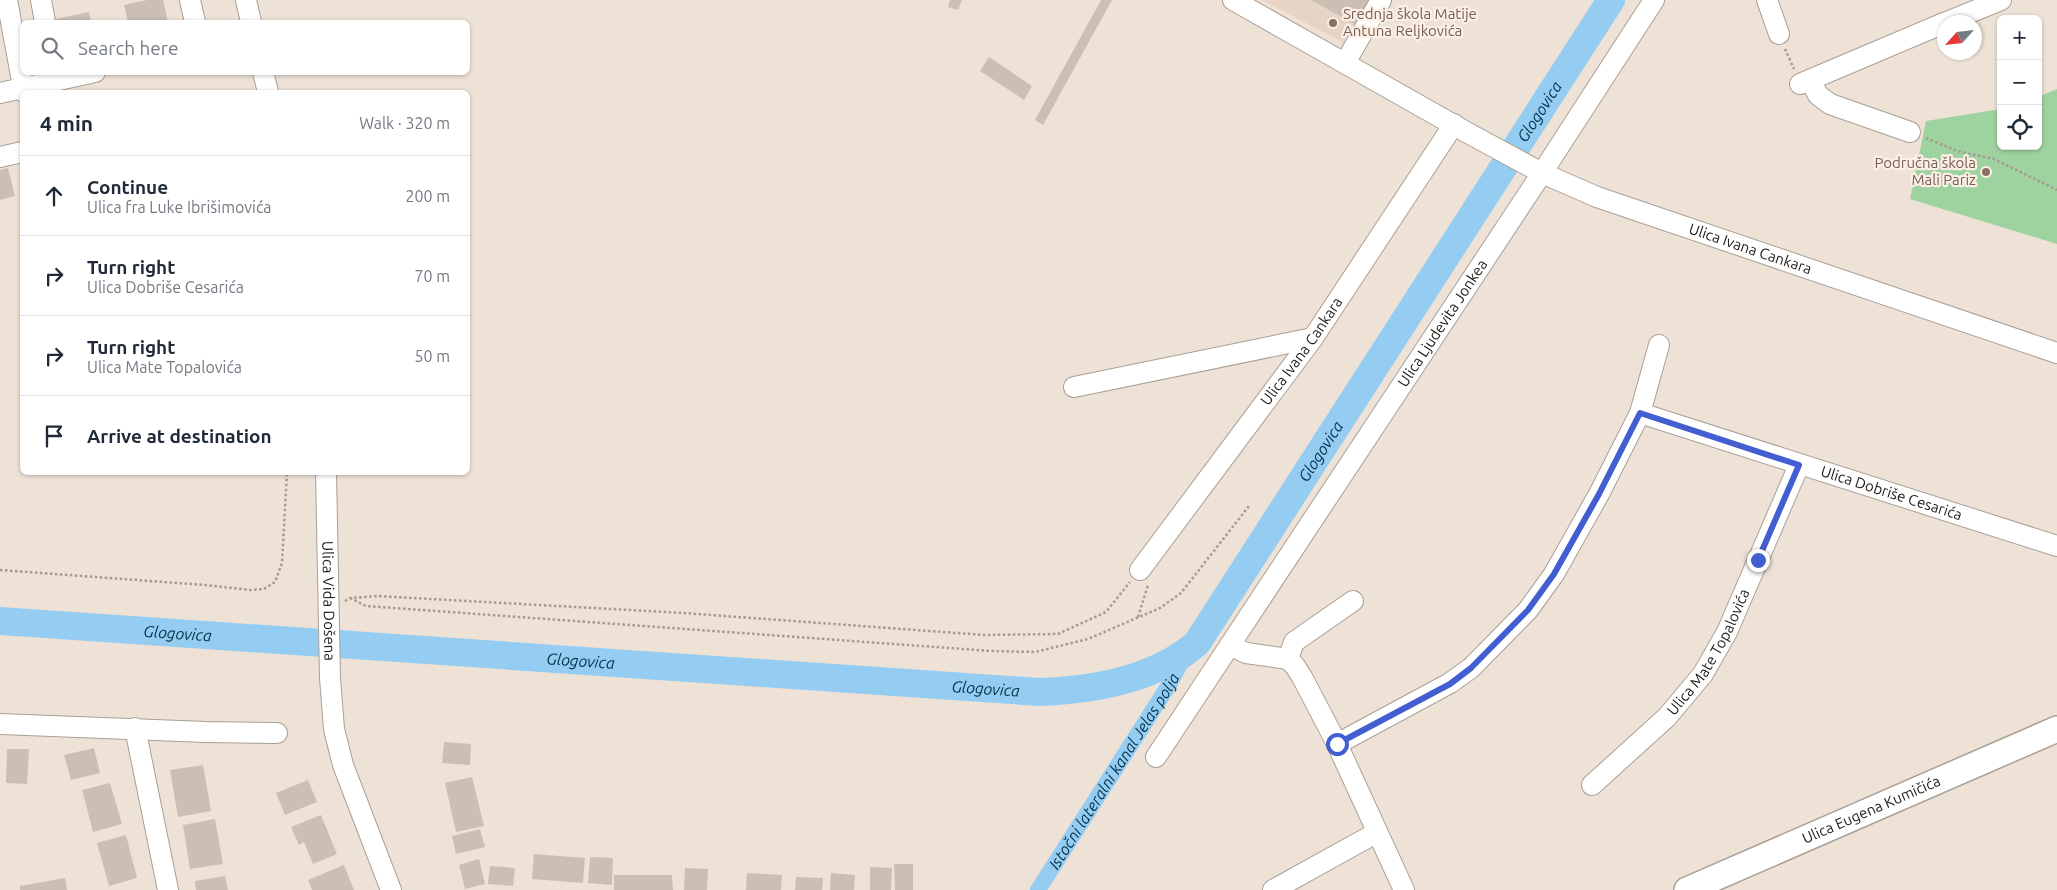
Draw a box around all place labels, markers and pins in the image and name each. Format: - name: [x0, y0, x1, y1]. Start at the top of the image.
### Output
- place label: Srednja škola Matije Antuna Reljkovića: [1343, 5, 1477, 39]
- marker: Srednja škola Matije Antuna Reljkovića: [1327, 17, 1339, 29]
- place label: Područna škola Mali Pariz: [1874, 154, 1976, 188]
- marker: Područna škola Mali Pariz: [1980, 166, 1992, 178]

